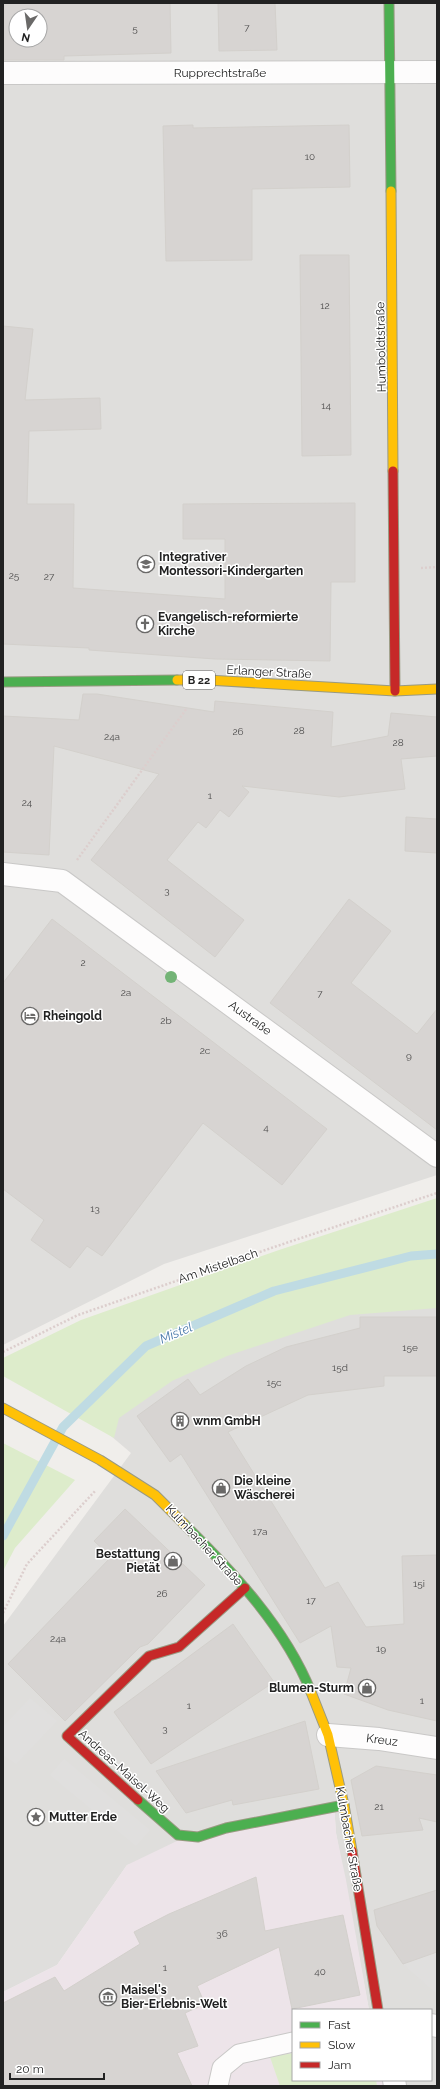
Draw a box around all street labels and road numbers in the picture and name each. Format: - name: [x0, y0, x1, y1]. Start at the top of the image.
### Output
- street label: Rupprechtstraße: [174, 66, 266, 80]
- street label: Humboldtstraße: [373, 302, 389, 392]
- street label: Erlanger Straße: [226, 663, 312, 681]
- road number: B 22: [183, 671, 215, 689]
- street label: Austraße: [226, 998, 274, 1038]
- street label: Am Mistelbach: [177, 1246, 259, 1286]
- street label: Kulmbacher Straße: [163, 1501, 245, 1589]
- street label: Andreas-Maisel-Weg: [76, 1727, 172, 1815]
- street label: Kreuz: [365, 1731, 399, 1749]
- street label: Kulmbacher Straße: [333, 1786, 365, 1892]

